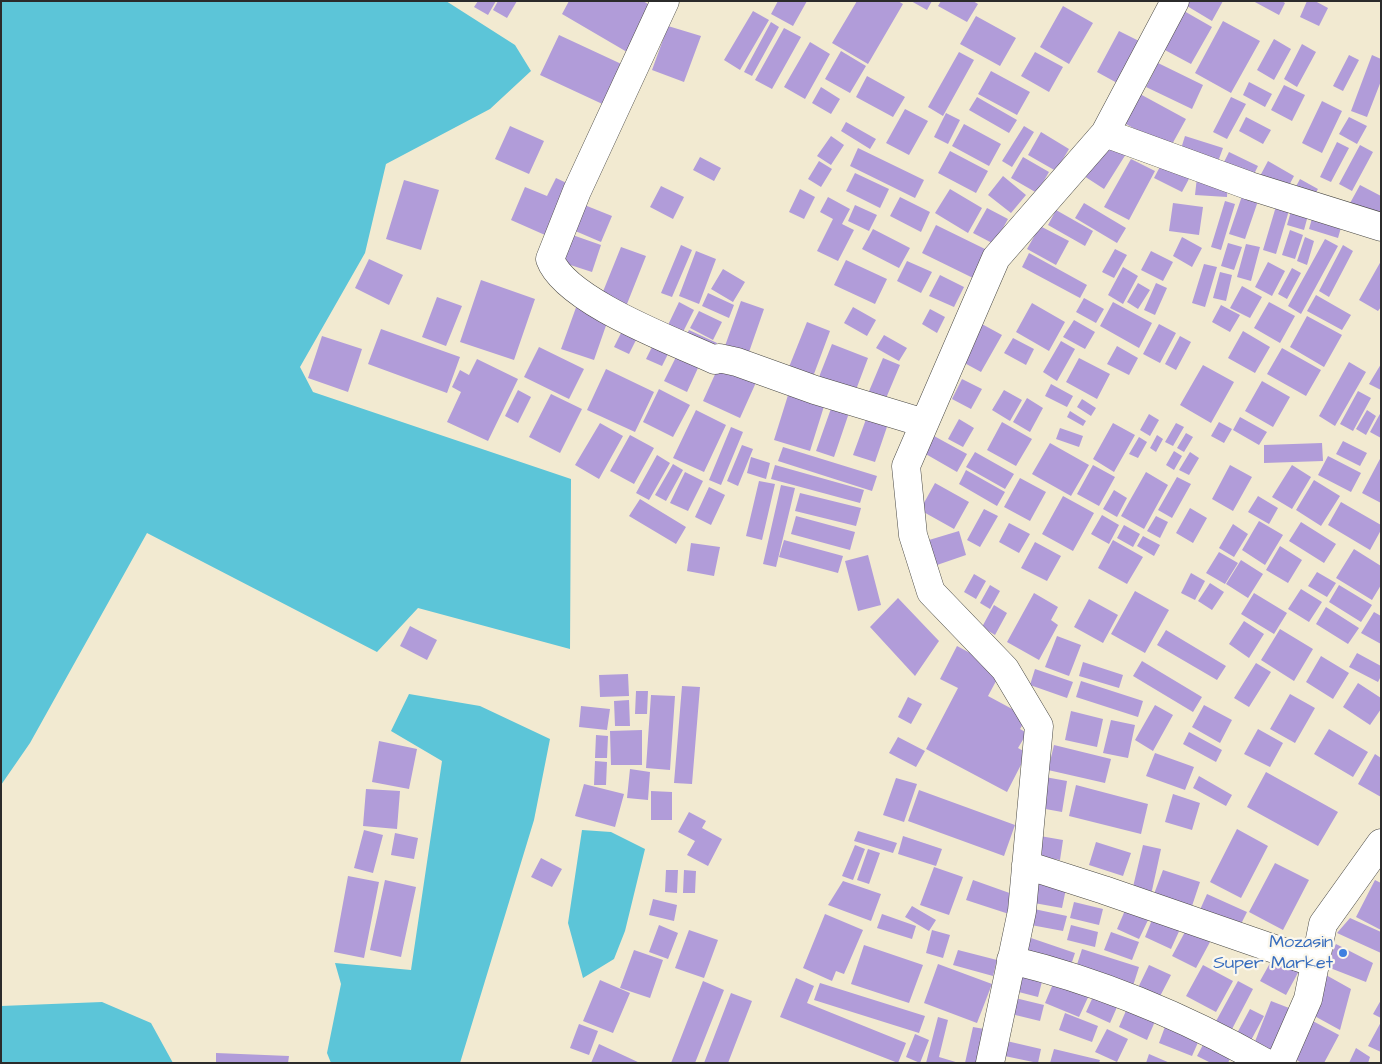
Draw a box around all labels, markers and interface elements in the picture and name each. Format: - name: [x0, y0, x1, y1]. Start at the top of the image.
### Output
- place label: Mozasin Super Market: [1213, 932, 1333, 974]
- marker: Mozasin Super Market: [1337, 947, 1349, 959]

